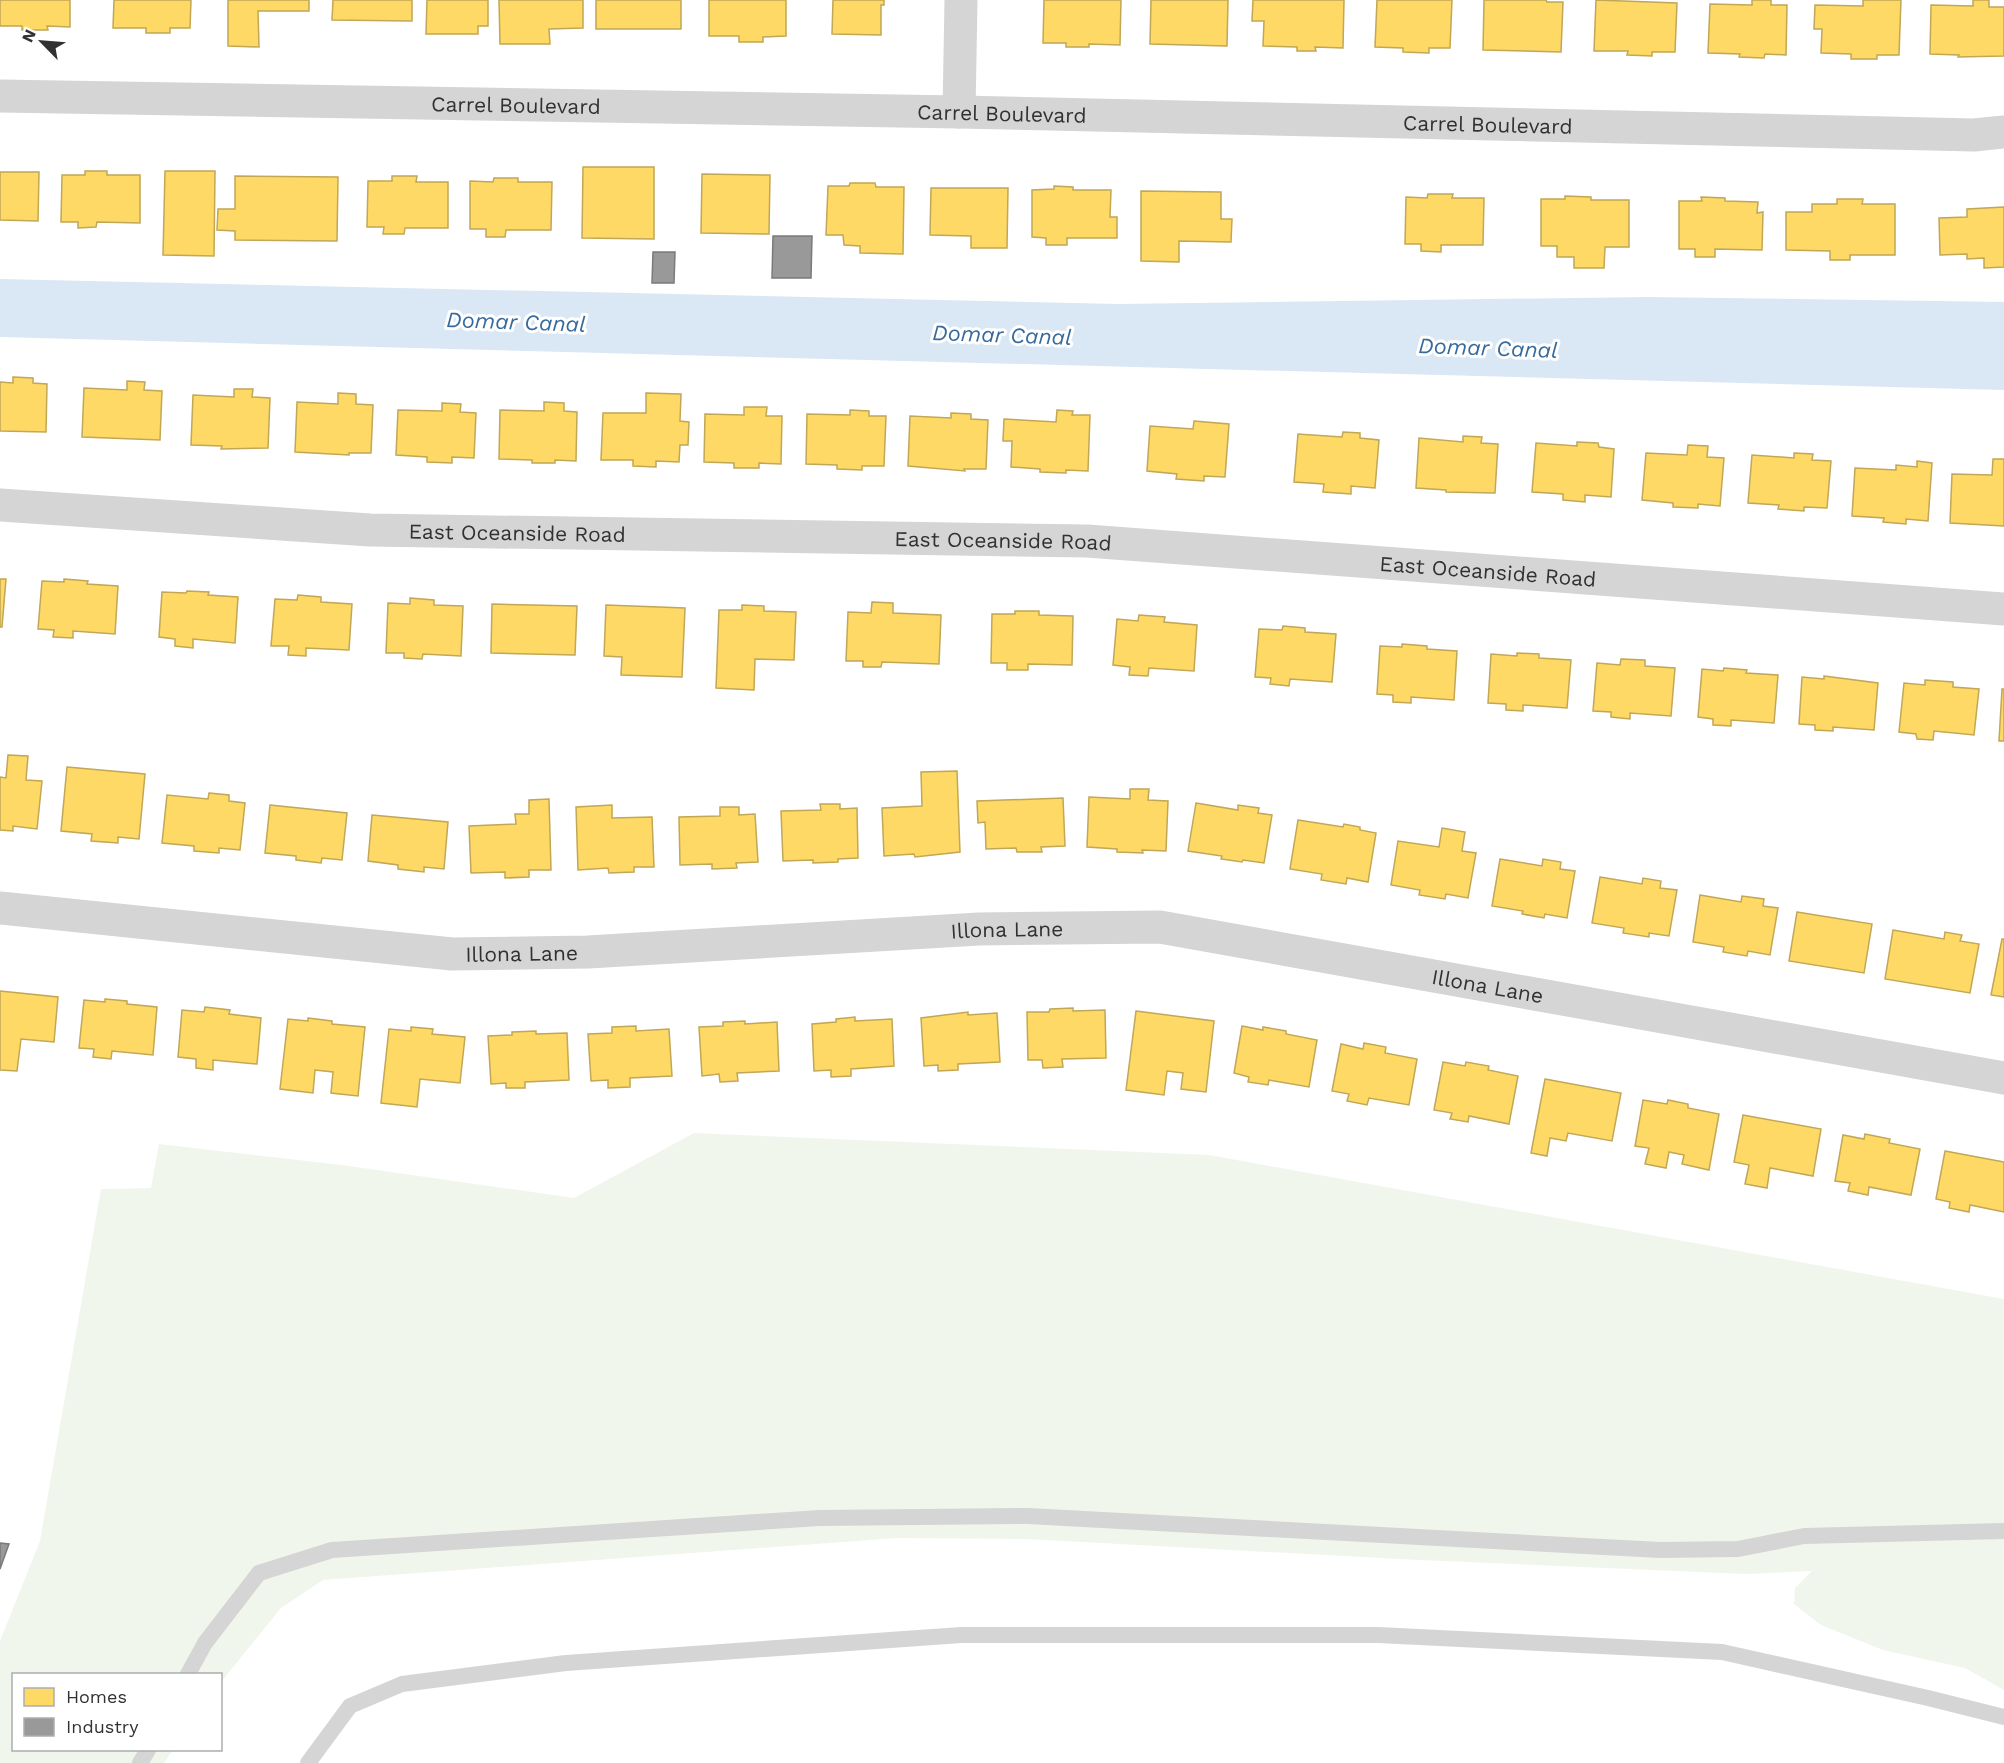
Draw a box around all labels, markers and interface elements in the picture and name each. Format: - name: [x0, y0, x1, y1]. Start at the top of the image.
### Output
- north arrow: [12, 12, 72, 72]
- text: N: [18, 26, 40, 45]
- street label: Carrel Boulevard: [431, 91, 601, 119]
- street label: Carrel Boulevard: [917, 99, 1087, 127]
- street label: Carrel Boulevard: [1403, 110, 1573, 138]
- water label: Domar Canal: [446, 307, 587, 337]
- water label: Domar Canal: [932, 320, 1073, 350]
- water label: Domar Canal: [1418, 333, 1559, 363]
- street label: East Oceanside Road: [408, 518, 626, 546]
- street label: East Oceanside Road: [894, 526, 1113, 555]
- street label: East Oceanside Road: [1379, 550, 1597, 591]
- street label: Illona Lane: [950, 916, 1063, 943]
- street label: Illona Lane: [465, 940, 578, 966]
- street label: Illona Lane: [1430, 963, 1545, 1008]
- legend: [12, 1673, 222, 1751]
- text: Homes: [66, 1686, 127, 1707]
- text: Industry: [66, 1716, 139, 1737]

